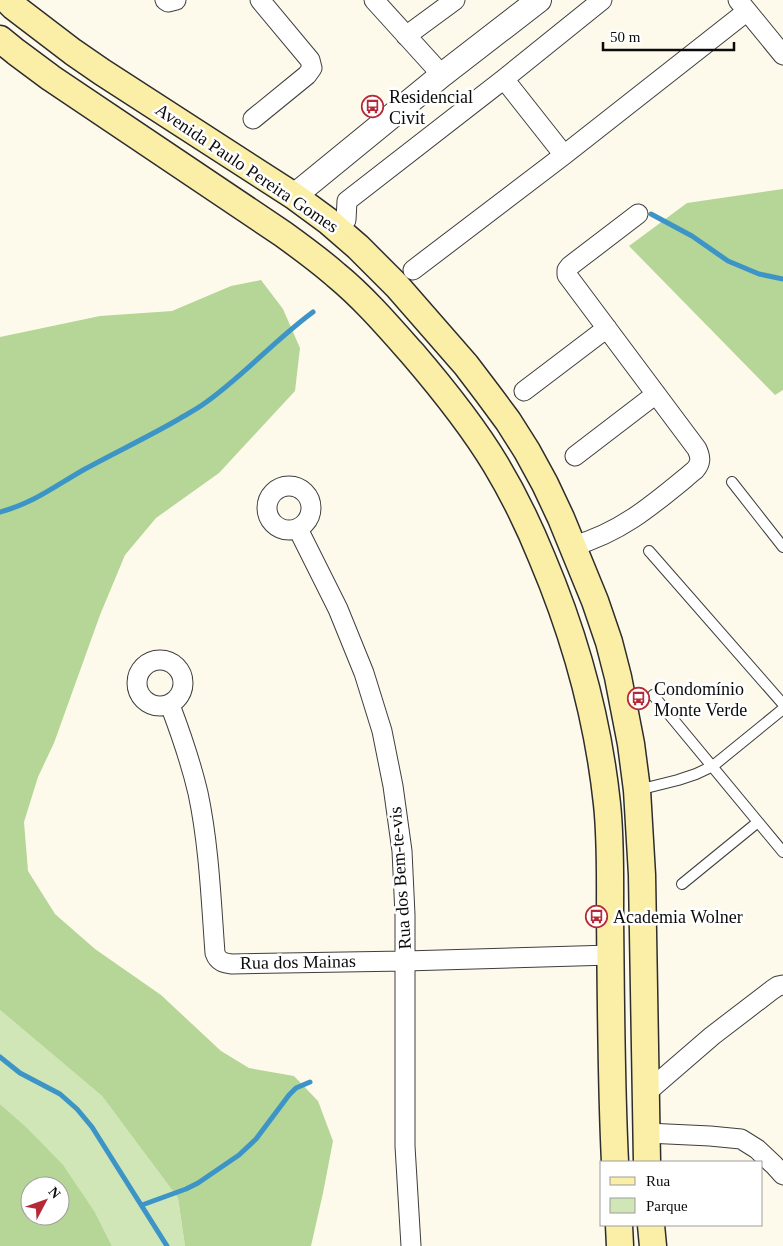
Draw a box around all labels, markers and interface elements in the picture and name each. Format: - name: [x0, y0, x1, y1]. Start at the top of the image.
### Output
- scale bar: [603, 20, 734, 52]
- text: 50 m: [610, 29, 641, 45]
- place label: Residencial Civit: [389, 87, 473, 128]
- bus stop icon: Residencial Civit: [361, 95, 385, 119]
- street label: Avenida Paulo Pereira Gomes: [152, 99, 342, 237]
- place label: Condomínio Monte Verde: [654, 679, 747, 720]
- bus stop icon: Condomínio Monte Verde: [626, 687, 650, 711]
- street label: Rua dos Bem-te-vis: [385, 806, 415, 950]
- bus stop icon: Academia Wolner: [585, 905, 609, 929]
- place label: Academia Wolner: [613, 907, 743, 927]
- street label: Rua dos Mainas: [240, 951, 356, 973]
- legend: [600, 1161, 763, 1226]
- text: Rua: [646, 1173, 671, 1189]
- north arrow: [20, 1176, 70, 1226]
- text: N: [45, 1184, 63, 1202]
- text: Parque: [646, 1198, 688, 1214]

